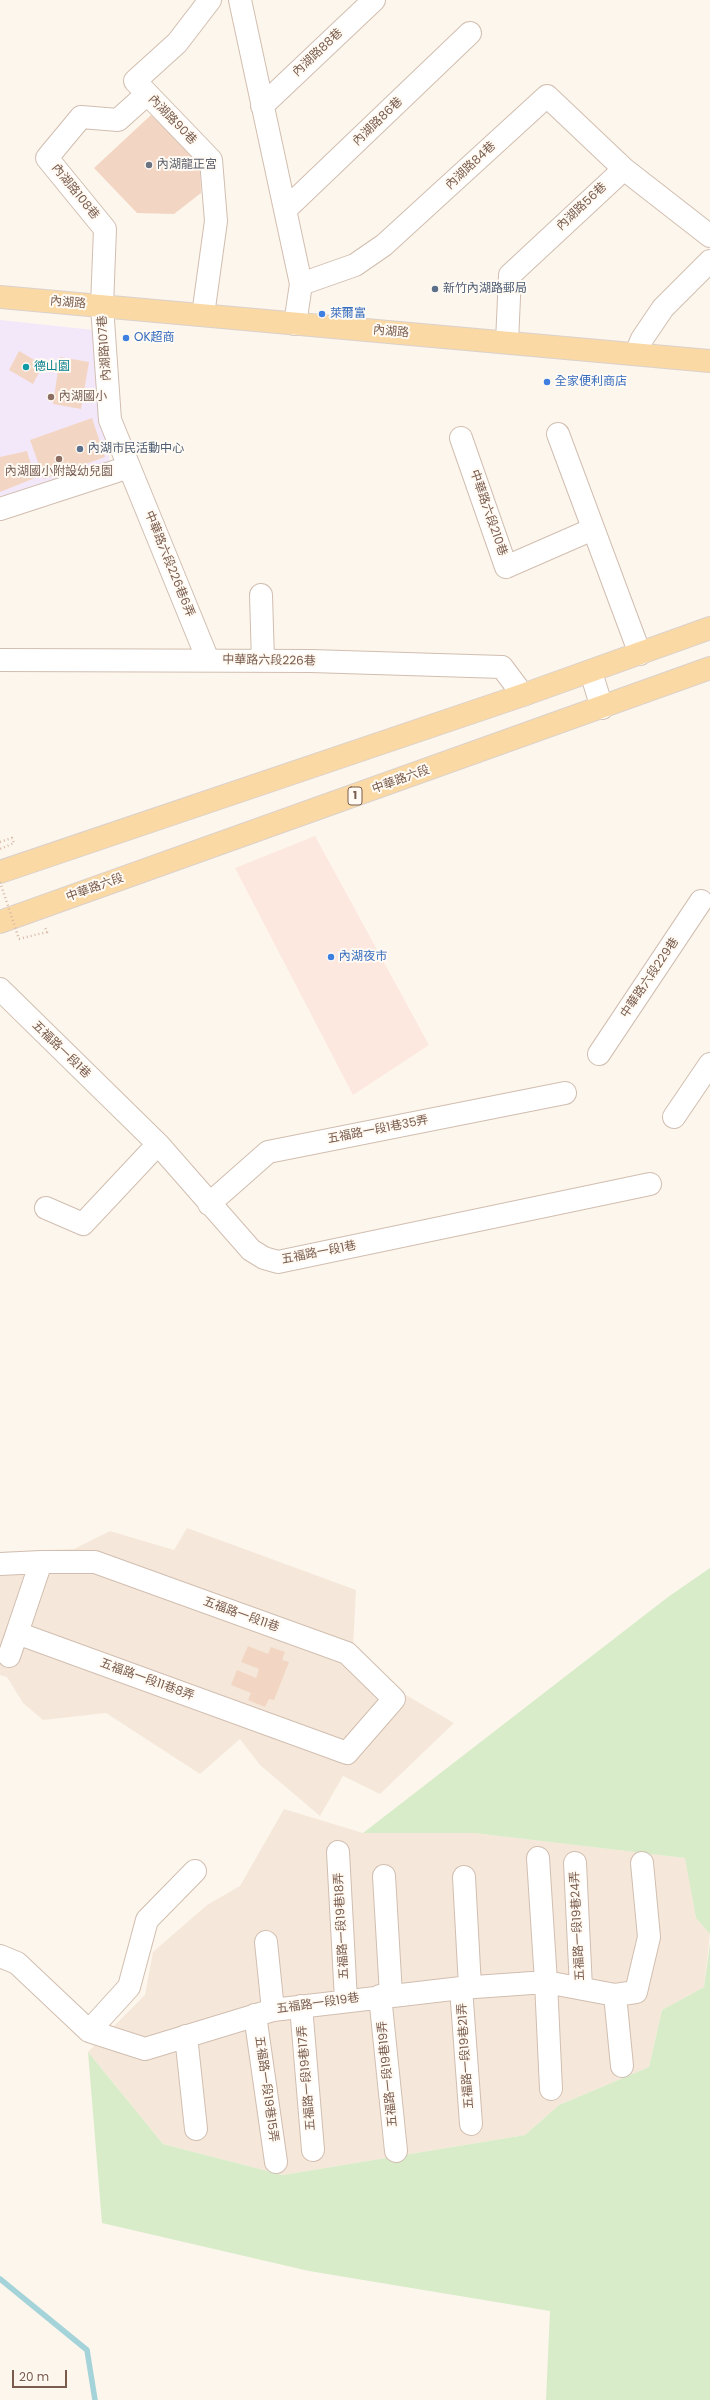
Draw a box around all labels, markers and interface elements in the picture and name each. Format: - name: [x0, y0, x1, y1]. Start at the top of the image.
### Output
- street label: 內湖路88巷: [290, 26, 346, 80]
- street label: 內湖路90巷: [145, 92, 199, 148]
- street label: 內湖路86巷: [350, 95, 406, 149]
- street label: 內湖路84巷: [443, 139, 499, 193]
- place label: 內湖龍正宮: [157, 158, 217, 172]
- marker: 內湖龍正宮: [144, 160, 154, 170]
- street label: 內湖路108巷: [48, 161, 102, 223]
- street label: 內湖路56巷: [554, 180, 610, 234]
- place label: 新竹內湖路郵局: [443, 282, 527, 296]
- marker: 新竹內湖路郵局: [430, 284, 440, 294]
- street label: 內湖路: [49, 294, 87, 312]
- place label: 萊爾富: [330, 307, 366, 321]
- marker: 萊爾富: [317, 309, 327, 319]
- street label: 內湖路107巷: [96, 315, 114, 381]
- street label: 內湖路: [372, 323, 410, 341]
- place label: OK超商: [134, 331, 175, 345]
- marker: OK超商: [121, 333, 131, 343]
- place label: 德山園: [34, 360, 70, 374]
- marker: 德山園: [21, 362, 31, 372]
- place label: 全家便利商店: [555, 375, 627, 389]
- marker: 全家便利商店: [542, 377, 552, 387]
- place label: 內湖國小: [59, 390, 107, 404]
- marker: 內湖國小: [46, 392, 56, 402]
- place label: 內湖市民活動中心: [88, 442, 184, 456]
- marker: 內湖市民活動中心: [75, 444, 85, 454]
- marker: 內湖國小附設幼兒園: [54, 454, 64, 464]
- place label: 內湖國小附設幼兒園: [5, 465, 113, 479]
- street label: 中華路六段210巷: [466, 468, 510, 558]
- street label: 中華路六段226巷6弄: [141, 509, 197, 619]
- street label: 中華路六段226巷: [222, 653, 316, 669]
- street label: 中華路六段: [370, 763, 432, 797]
- road number: 1: [348, 787, 362, 805]
- street label: 中華路六段: [64, 871, 126, 905]
- street label: 中華路六段229巷: [618, 935, 682, 1021]
- place label: 內湖夜市: [339, 950, 387, 964]
- marker: 內湖夜市: [326, 952, 336, 962]
- street label: 五福路一段1巷: [29, 1018, 93, 1082]
- street label: 五福路一段1巷35弄: [326, 1113, 430, 1147]
- street label: 五福路一段1巷: [280, 1239, 358, 1267]
- street label: 五福路一段11巷: [201, 1595, 281, 1635]
- street label: 五福路一段11巷8弄: [98, 1656, 196, 1704]
- street label: 五福路一段19巷24弄: [568, 1871, 588, 1981]
- street label: 五福路一段19巷18弄: [332, 1872, 352, 1980]
- street label: 五福路一段19巷: [276, 1991, 360, 2017]
- street label: 五福路一段19巷21弄: [455, 2003, 477, 2109]
- street label: 五福路一段19巷19弄: [375, 2020, 401, 2128]
- street label: 五福路一段19巷17弄: [295, 2025, 319, 2131]
- street label: 五福路一段19巷15弄: [251, 2035, 281, 2143]
- scale bar: [14, 2362, 69, 2388]
- text: 20 m: [19, 2368, 49, 2385]

